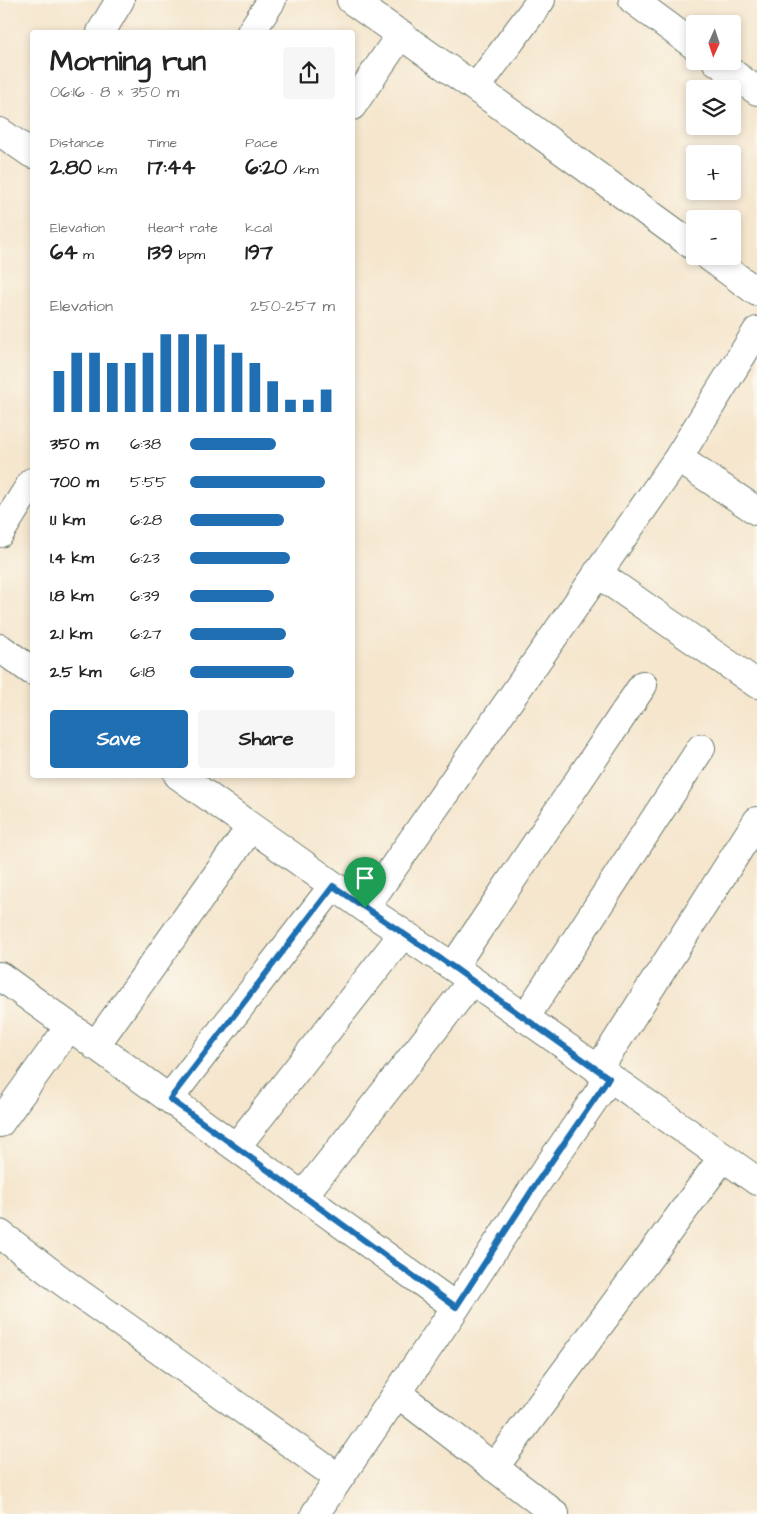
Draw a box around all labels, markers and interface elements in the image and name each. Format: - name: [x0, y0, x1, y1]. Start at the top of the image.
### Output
- north arrow: [686, 15, 741, 70]
- map controls: [686, 15, 741, 265]
- text: Morning run: [50, 42, 206, 81]
- button: share: [283, 47, 335, 99]
- button: layers: [686, 80, 741, 135]
- text: 06:16 · 8 × 350 m: [50, 81, 179, 103]
- text: Distance: [50, 133, 104, 153]
- text: Time: [148, 133, 177, 153]
- text: Pace: [245, 133, 278, 153]
- button: +: [686, 145, 741, 200]
- text: 2.80: [50, 153, 92, 182]
- text: 17:44: [148, 153, 195, 182]
- text: 6:20: [245, 153, 287, 182]
- text: km: [92, 160, 117, 180]
- text: /km: [287, 160, 319, 180]
- button: −: [686, 210, 741, 265]
- text: Elevation: [50, 218, 105, 238]
- text: Heart rate: [148, 218, 218, 238]
- text: kcal: [245, 218, 272, 238]
- text: 64: [50, 238, 77, 267]
- text: 139: [148, 238, 173, 267]
- text: 197: [245, 238, 273, 267]
- text: m: [77, 245, 94, 265]
- text: bpm: [173, 245, 205, 265]
- text: Elevation: [50, 295, 113, 317]
- text: 250–257 m: [250, 295, 335, 317]
- text: 350 m: [50, 433, 98, 455]
- text: 6:38: [130, 433, 161, 455]
- text: 700 m: [50, 471, 99, 493]
- text: 5:55: [130, 471, 167, 493]
- text: 1.1 km: [50, 509, 85, 531]
- text: 6:28: [130, 509, 162, 531]
- text: 1.4 km: [50, 547, 94, 569]
- text: 6:23: [130, 547, 160, 569]
- text: 1.8 km: [50, 585, 93, 607]
- text: 6:39: [130, 585, 160, 607]
- text: 2.1 km: [50, 623, 92, 645]
- text: 6:27: [130, 623, 162, 645]
- text: 2.5 km: [50, 661, 101, 683]
- text: 6:18: [130, 661, 155, 683]
- button: Save: [50, 710, 188, 768]
- button: Share: [198, 710, 335, 768]
- pin: [344, 857, 386, 908]
- icon: arrive: [351, 864, 379, 892]

